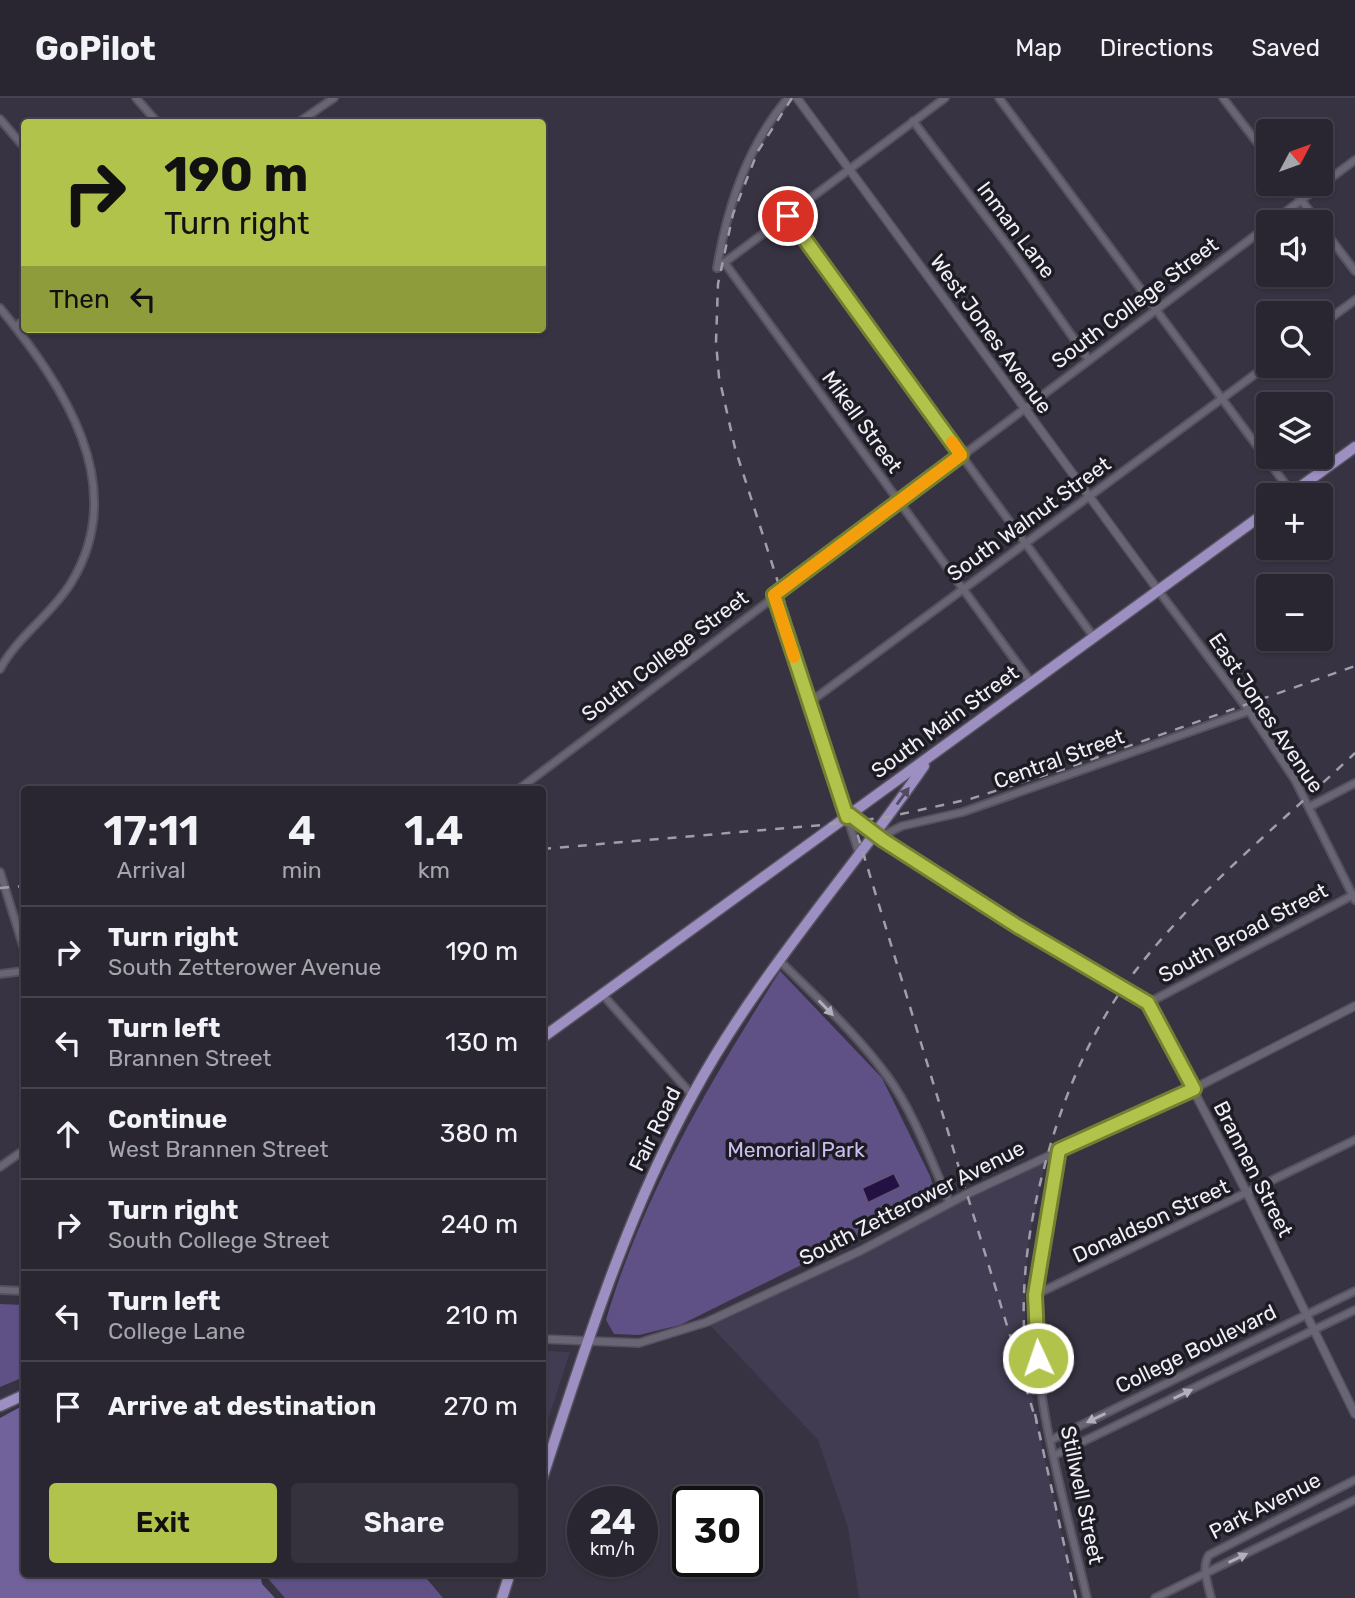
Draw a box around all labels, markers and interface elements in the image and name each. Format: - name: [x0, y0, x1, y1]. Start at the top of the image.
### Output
- text: GoPilot: [35, 29, 156, 68]
- text: Map: [1015, 34, 1062, 62]
- text: Directions: [1100, 34, 1213, 62]
- text: Saved: [1251, 34, 1320, 62]
- north arrow: [1256, 119, 1334, 196]
- map controls: [1256, 119, 1333, 651]
- text: 190 m: [164, 145, 308, 203]
- icon: right: [49, 147, 140, 238]
- street label: Inman Lane: [972, 176, 1061, 283]
- pin: [758, 186, 818, 246]
- icon: arrive: [769, 197, 807, 235]
- text: Turn right: [164, 204, 309, 242]
- button: sound: [1256, 210, 1333, 287]
- street label: South College Street: [1046, 232, 1223, 373]
- street label: West Jones Avenue: [925, 249, 1058, 418]
- icon: left: [124, 280, 162, 318]
- text: Then: [49, 284, 110, 315]
- button: search: [1256, 301, 1333, 378]
- street label: Mikell Street: [817, 366, 908, 478]
- button: layers: [1256, 392, 1333, 469]
- street label: South Walnut Street: [942, 451, 1115, 586]
- button: +: [1256, 483, 1333, 560]
- button: −: [1256, 574, 1333, 651]
- street label: South College Street: [576, 585, 753, 726]
- street label: East Jones Avenue: [1204, 628, 1329, 797]
- street label: South Main Street: [866, 660, 1023, 783]
- street label: Central Street: [990, 723, 1127, 794]
- one-way arrow: [896, 787, 910, 805]
- text: 17:11: [104, 806, 199, 856]
- text: 4: [288, 806, 316, 856]
- text: 1.4: [404, 806, 463, 856]
- text: Arrival: [117, 856, 186, 884]
- text: min: [282, 856, 322, 884]
- text: km: [418, 856, 450, 884]
- street label: South Broad Street: [1154, 877, 1331, 988]
- text: Turn right: [108, 922, 238, 953]
- icon: right: [49, 933, 87, 971]
- text: 190 m: [445, 936, 518, 967]
- text: South Zetterower Avenue: [108, 953, 381, 981]
- one-way arrow: [817, 999, 834, 1015]
- text: Turn left: [108, 1013, 220, 1044]
- icon: left: [49, 1024, 87, 1062]
- text: 130 m: [445, 1027, 518, 1058]
- text: Brannen Street: [108, 1044, 271, 1072]
- street label: Fair Road: [623, 1083, 686, 1175]
- street label: Brannen Street: [1208, 1097, 1298, 1241]
- text: Continue: [108, 1104, 227, 1135]
- icon: ahead: [49, 1115, 87, 1153]
- text: 380 m: [440, 1118, 518, 1149]
- text: West Brannen Street: [108, 1135, 329, 1163]
- street label: South Zetterower Avenue: [795, 1135, 1029, 1270]
- park label: Memorial Park: [727, 1137, 865, 1162]
- street label: Donaldson Street: [1069, 1173, 1233, 1268]
- text: Turn right: [108, 1195, 238, 1226]
- icon: right: [49, 1206, 87, 1244]
- text: 240 m: [441, 1209, 518, 1240]
- text: South College Street: [108, 1226, 329, 1254]
- text: Turn left: [108, 1286, 220, 1317]
- icon: left: [49, 1297, 87, 1335]
- street label: College Boulevard: [1111, 1299, 1280, 1398]
- text: 210 m: [446, 1300, 518, 1331]
- text: College Lane: [108, 1317, 245, 1345]
- position arrow: [1001, 1321, 1075, 1395]
- icon: arrive: [49, 1388, 87, 1426]
- one-way arrow: [1173, 1388, 1193, 1399]
- text: Arrive at destination: [108, 1391, 376, 1422]
- text: 270 m: [443, 1391, 518, 1422]
- one-way arrow: [1086, 1412, 1106, 1423]
- street label: Stillwell Street: [1056, 1423, 1109, 1566]
- street label: Park Avenue: [1205, 1467, 1325, 1544]
- button: Exit: [49, 1483, 277, 1563]
- button: Share: [291, 1483, 518, 1563]
- speed limit sign: 30: [672, 1486, 763, 1577]
- text: 24: [589, 1501, 636, 1543]
- text: km/h: [590, 1538, 635, 1560]
- one-way arrow: [1228, 1552, 1248, 1563]

